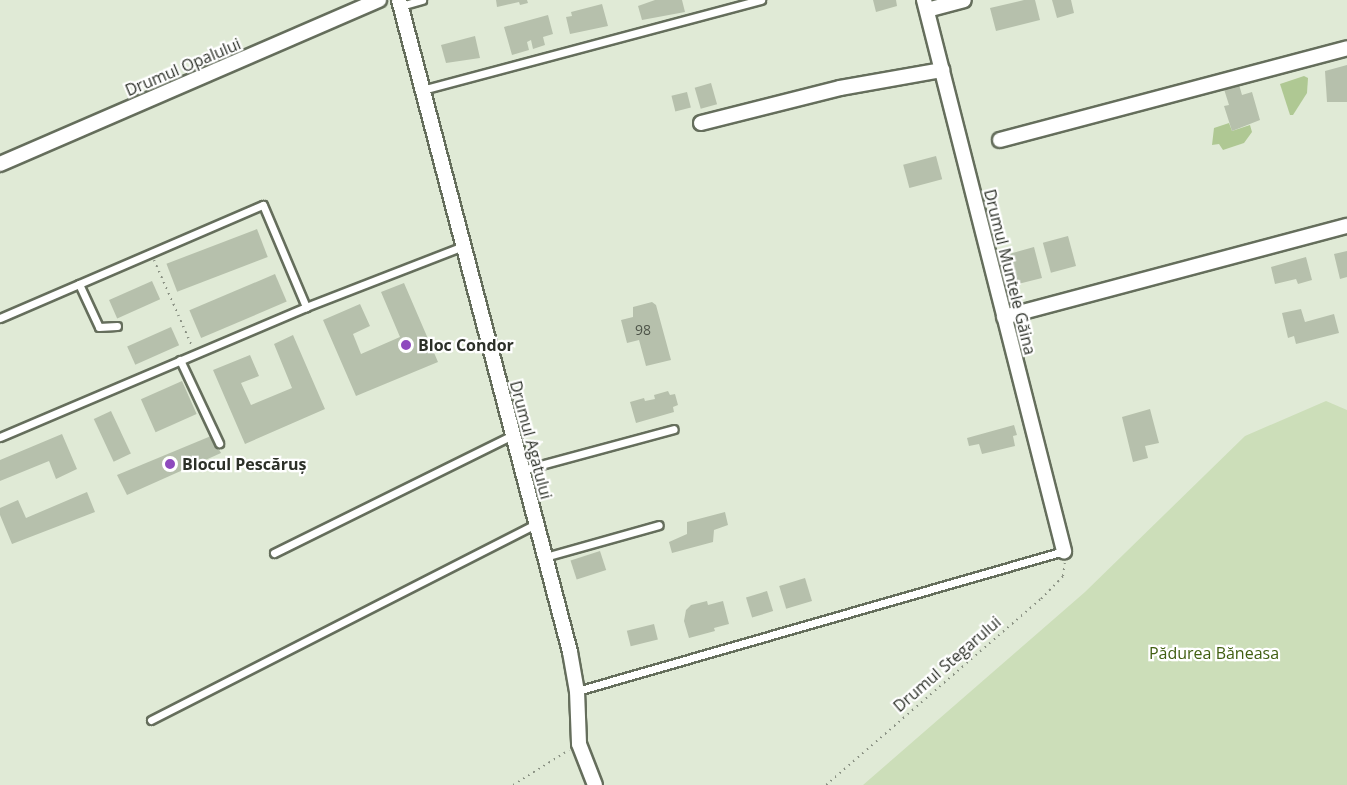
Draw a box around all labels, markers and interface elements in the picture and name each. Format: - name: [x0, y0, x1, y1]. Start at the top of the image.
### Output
- street label: Drumul Opalului: [122, 34, 244, 100]
- street label: Drumul Muntele Găina: [980, 187, 1040, 357]
- house number: 98: [635, 322, 651, 338]
- place label: Bloc Condor: [418, 335, 514, 355]
- marker: Bloc Condor: [399, 338, 413, 352]
- street label: Drumul Agatului: [506, 379, 556, 501]
- place label: Blocul Pescăruș: [182, 454, 306, 474]
- marker: Blocul Pescăruș: [163, 457, 177, 471]
- street label: Drumul Stegarului: [889, 612, 1005, 716]
- park label: Pădurea Băneasa: [1149, 643, 1279, 663]

